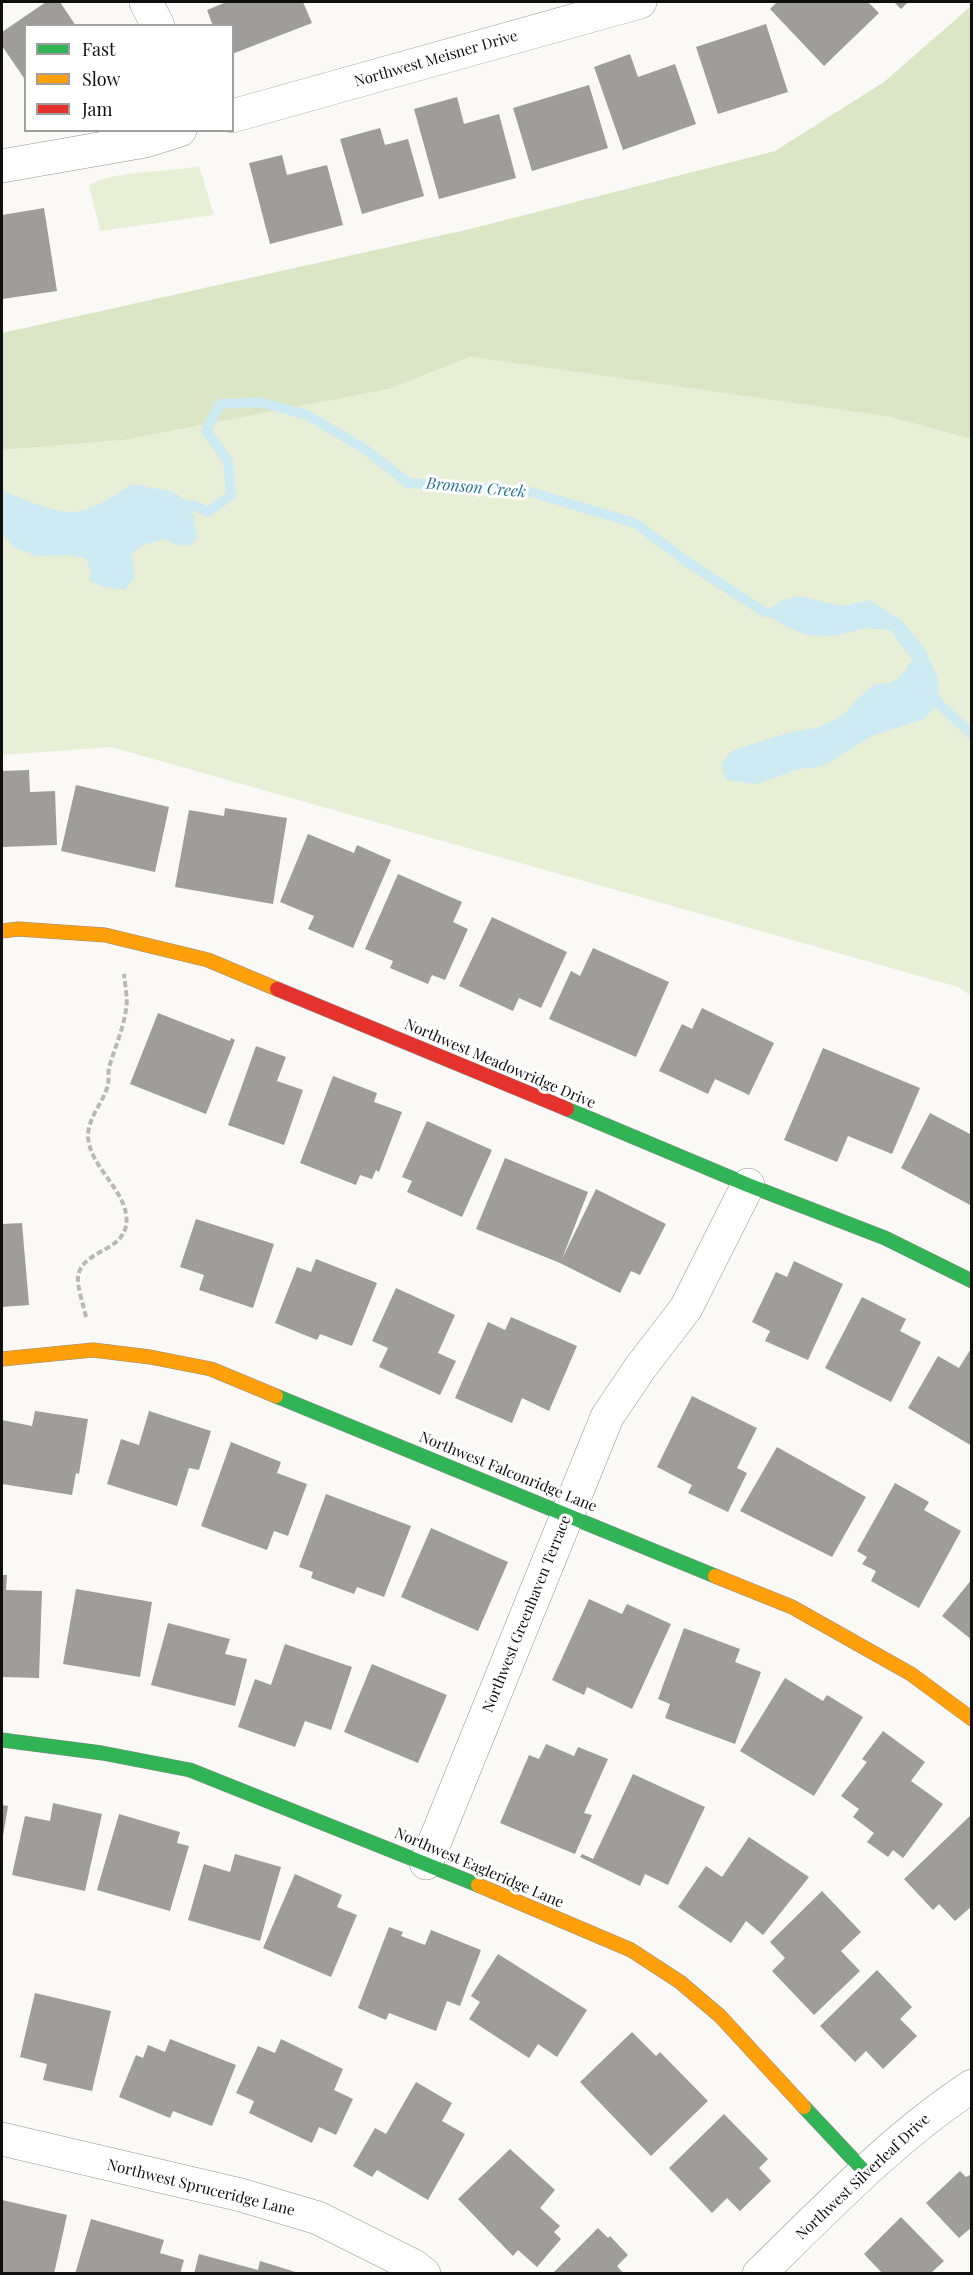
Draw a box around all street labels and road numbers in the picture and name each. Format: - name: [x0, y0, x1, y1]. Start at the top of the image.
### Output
- street label: Northwest Meisner Drive: [352, 27, 520, 91]
- street label: Northwest Meadowridge Drive: [402, 1016, 598, 1112]
- street label: Northwest Falconridge Lane: [417, 1428, 599, 1516]
- street label: Northwest Greenhaven Terrace: [479, 1513, 575, 1715]
- street label: Northwest Eagleridge Lane: [392, 1824, 566, 1912]
- street label: Northwest Silverleaf Drive: [792, 2110, 934, 2244]
- street label: Northwest Spruceridge Lane: [105, 2156, 297, 2220]

